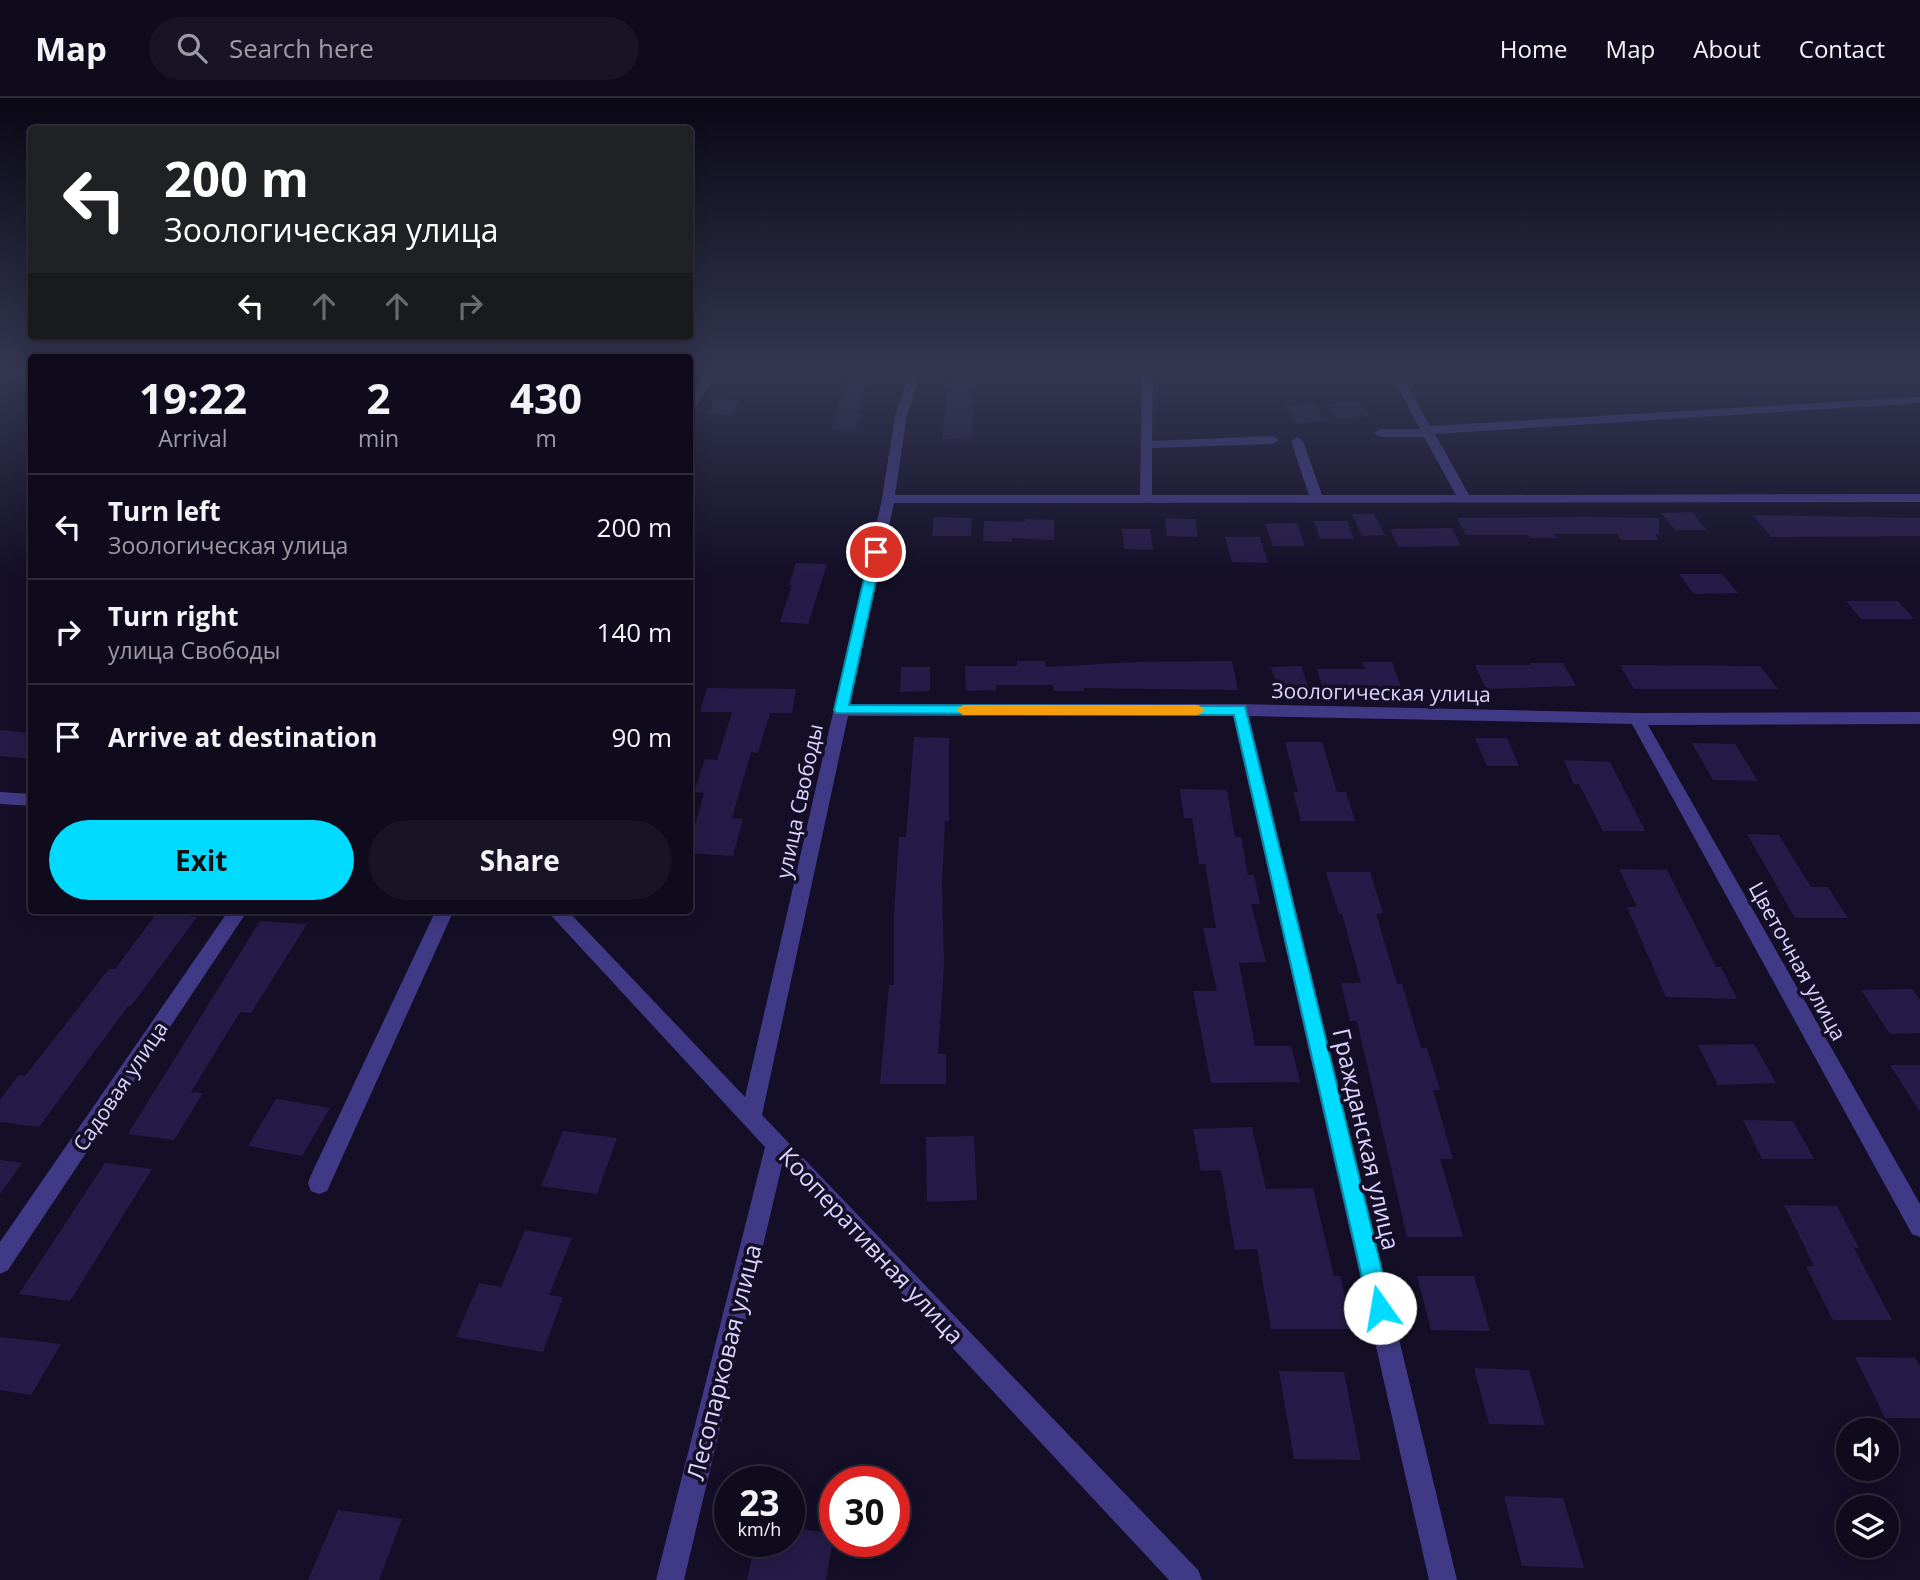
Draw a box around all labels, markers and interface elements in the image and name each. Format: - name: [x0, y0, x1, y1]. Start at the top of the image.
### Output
- search box: [149, 17, 639, 80]
- text: Map: [35, 26, 107, 71]
- icon: search: [173, 29, 211, 67]
- text: Search here: [229, 30, 374, 66]
- text: Home: [1500, 32, 1568, 65]
- text: Map: [1606, 32, 1655, 65]
- text: About: [1693, 32, 1761, 65]
- text: Contact: [1799, 32, 1885, 65]
- text: 200 m: [164, 145, 309, 211]
- icon: left: [49, 154, 140, 245]
- text: Зоологическая улица: [164, 208, 498, 251]
- icon: left: [232, 287, 270, 325]
- icon: ahead: [305, 287, 343, 325]
- icon: ahead: [378, 287, 416, 325]
- icon: right: [451, 287, 489, 325]
- text: 19:22: [139, 369, 247, 426]
- text: 2: [366, 369, 391, 426]
- text: 430: [510, 369, 582, 426]
- text: Arrival: [158, 422, 228, 454]
- text: min: [358, 422, 399, 454]
- text: m: [535, 422, 557, 454]
- text: Turn left: [108, 493, 220, 529]
- icon: left: [49, 508, 87, 546]
- text: 200 m: [597, 509, 672, 545]
- pin: [846, 522, 906, 582]
- text: Зоологическая улица: [108, 529, 348, 561]
- icon: arrive: [857, 533, 895, 571]
- text: Turn right: [108, 598, 239, 634]
- icon: right: [49, 613, 87, 651]
- text: 140 m: [597, 614, 672, 650]
- text: улица Свободы: [108, 634, 280, 666]
- street label: Зоологическая улица: [1271, 676, 1491, 708]
- icon: arrive: [49, 718, 87, 756]
- text: Arrive at destination: [108, 719, 377, 755]
- text: 90 m: [611, 719, 672, 755]
- street label: улица Свободы: [769, 721, 829, 881]
- button: Exit: [49, 820, 354, 900]
- button: Share: [368, 820, 672, 900]
- street label: Цветочная улица: [1743, 877, 1853, 1045]
- street label: Садовая улица: [66, 1016, 174, 1156]
- street label: Гражданская улица: [1325, 1025, 1409, 1253]
- street label: Кооперативная улица: [772, 1140, 972, 1350]
- street label: Лесопарковая улица: [678, 1241, 768, 1483]
- position arrow: [1343, 1271, 1417, 1345]
- map controls: [1836, 1418, 1899, 1558]
- button: sound: [1836, 1418, 1899, 1481]
- speed limit sign: 30: [819, 1466, 910, 1557]
- text: 23: [739, 1479, 780, 1526]
- button: layers: [1836, 1495, 1899, 1558]
- text: km/h: [738, 1517, 781, 1541]

